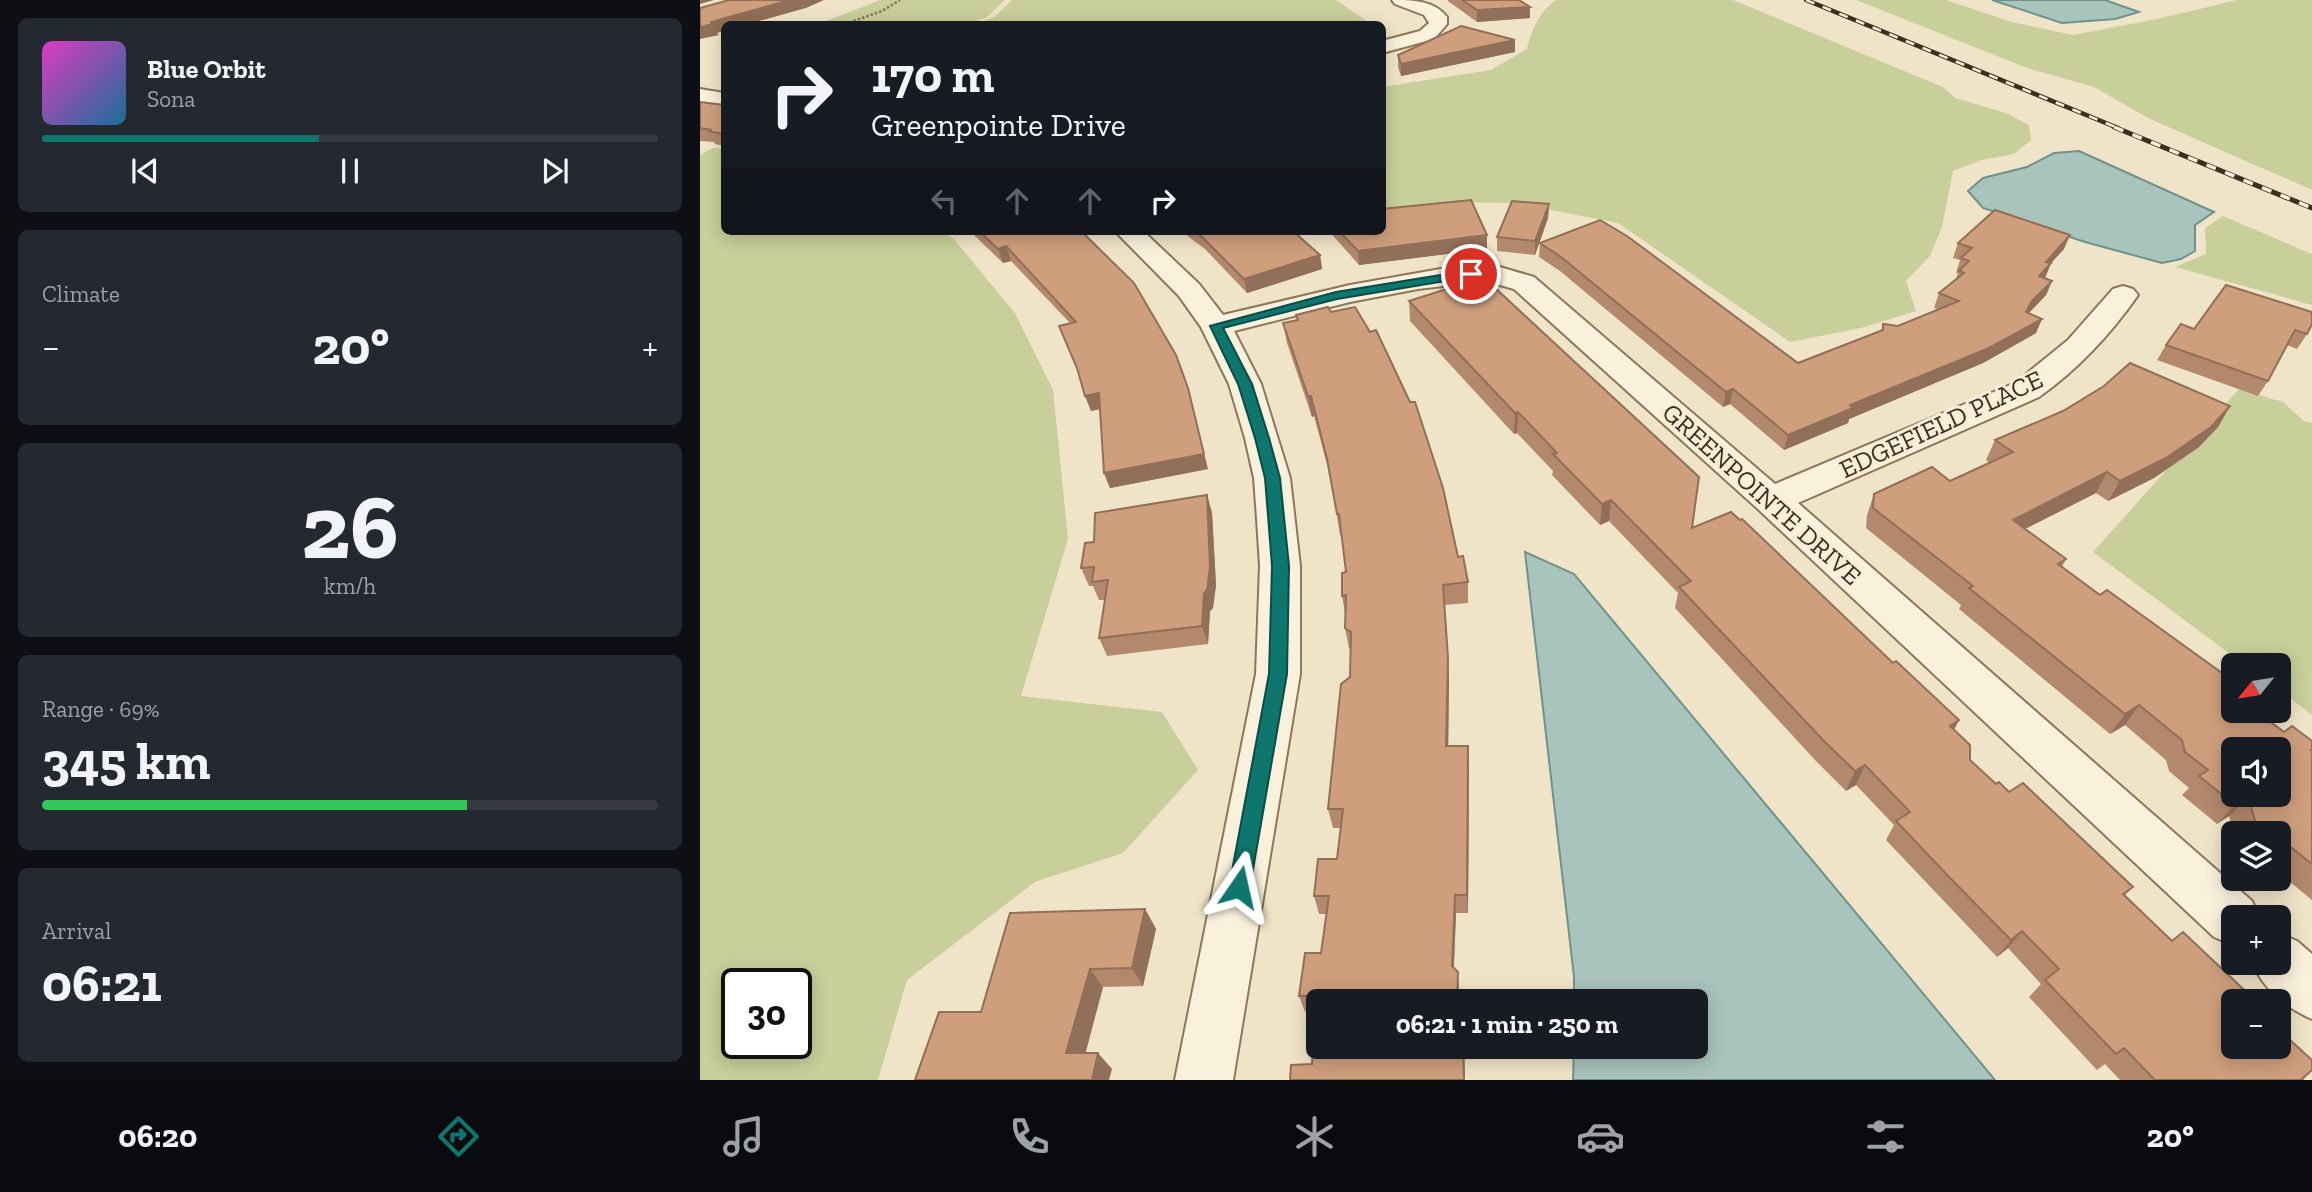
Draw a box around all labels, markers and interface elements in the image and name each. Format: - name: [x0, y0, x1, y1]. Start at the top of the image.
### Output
- text: 170 m: [871, 46, 994, 105]
- icon: right: [756, 49, 847, 140]
- text: Blue Orbit: [147, 53, 266, 85]
- text: Sona: [147, 85, 195, 113]
- text: Greenpointe Drive: [871, 106, 1126, 144]
- icon: previous: [126, 152, 164, 190]
- icon: pause: [331, 152, 369, 190]
- icon: next: [536, 152, 574, 190]
- icon: left: [925, 182, 963, 220]
- icon: ahead: [998, 182, 1036, 220]
- icon: ahead: [1071, 182, 1109, 220]
- icon: right: [1144, 182, 1182, 220]
- pin: [1441, 244, 1501, 304]
- icon: arrive: [1452, 255, 1490, 293]
- text: Climate: [42, 280, 120, 308]
- text: 20°: [313, 315, 389, 377]
- text: −: [42, 324, 60, 370]
- text: +: [642, 324, 658, 370]
- street label: EDGEFIELD PLACE: [1834, 363, 2048, 485]
- street label: GREENPOINTE DRIVE: [1656, 396, 1868, 592]
- text: 26: [301, 472, 399, 581]
- text: km/h: [324, 572, 376, 600]
- north arrow: [2221, 653, 2291, 723]
- map controls: [2221, 653, 2291, 1059]
- text: Range · 69%: [42, 695, 160, 723]
- text: 345 km: [42, 730, 211, 792]
- button: sound: [2221, 737, 2291, 807]
- button: layers: [2221, 821, 2291, 891]
- position arrow: [1202, 850, 1276, 924]
- button: +: [2221, 905, 2291, 975]
- text: Arrival: [42, 917, 111, 945]
- text: 06:21: [42, 952, 162, 1014]
- speed limit sign: 30: [721, 968, 812, 1059]
- button: −: [2221, 989, 2291, 1059]
- text: 06:21 · 1 min · 250 m: [1396, 1008, 1618, 1040]
- icon: directions: [434, 1112, 483, 1161]
- icon: music: [719, 1112, 768, 1161]
- icon: phone: [1005, 1112, 1054, 1161]
- icon: climate: [1290, 1112, 1339, 1161]
- icon: car: [1576, 1112, 1625, 1161]
- icon: filters: [1861, 1112, 1910, 1161]
- text: 06:20: [118, 1117, 197, 1155]
- text: 20°: [2147, 1117, 2194, 1155]

